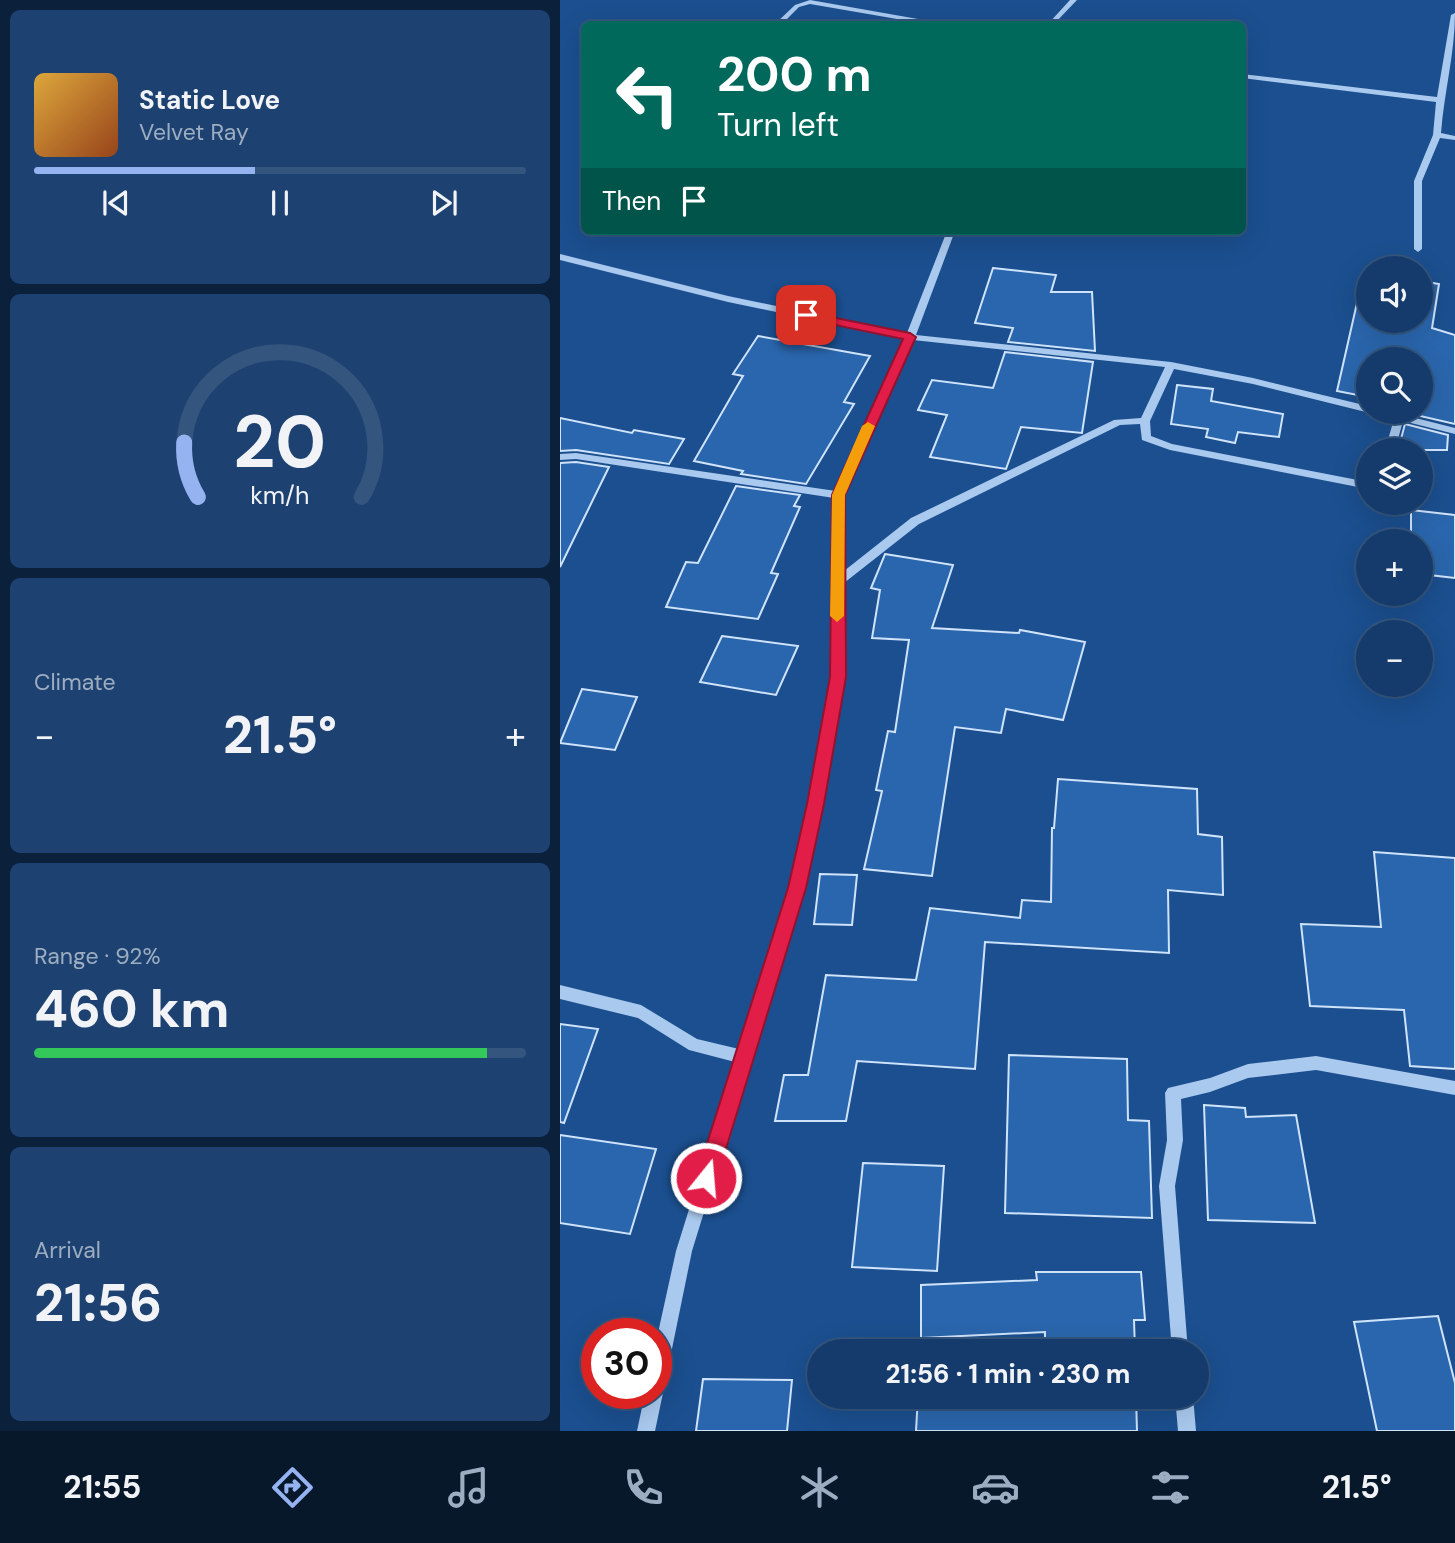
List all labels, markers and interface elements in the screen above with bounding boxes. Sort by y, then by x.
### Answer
text: 200 m [717,42,872,106]
icon: left [602,49,693,140]
text: Static Love [139,83,280,117]
text: Turn left [717,104,839,146]
text: Velvet Ray [139,117,249,147]
icon: arrive [675,182,713,220]
icon: previous [97,184,135,222]
icon: pause [261,184,299,222]
icon: next [425,184,463,222]
text: Then [602,184,661,218]
map controls [1356,256,1433,697]
button: sound [1356,256,1433,333]
pin [776,285,836,345]
icon: arrive [787,296,825,334]
button: search [1356,347,1433,424]
text: 20 [234,396,326,491]
button: layers [1356,438,1433,515]
text: km/h [250,479,310,512]
button: + [1356,529,1433,606]
button: − [1356,620,1433,697]
text: Climate [34,667,116,697]
text: 21.5° [223,701,337,769]
text: − [34,711,55,761]
text: + [505,711,526,761]
text: Range · 92% [34,941,161,971]
text: 460 km [34,975,230,1043]
position arrow [669,1141,743,1215]
text: Arrival [34,1235,101,1265]
text: 21:56 [34,1269,162,1337]
speed limit sign: 30 [581,1318,672,1409]
text: 21:56 · 1 min · 230 m [886,1357,1130,1391]
icon: directions [268,1463,317,1512]
icon: music [444,1463,493,1512]
icon: phone [619,1463,668,1512]
icon: climate [795,1463,844,1512]
icon: car [971,1463,1020,1512]
icon: filters [1146,1463,1195,1512]
text: 21:55 [63,1466,141,1508]
text: 21.5° [1322,1466,1392,1508]

